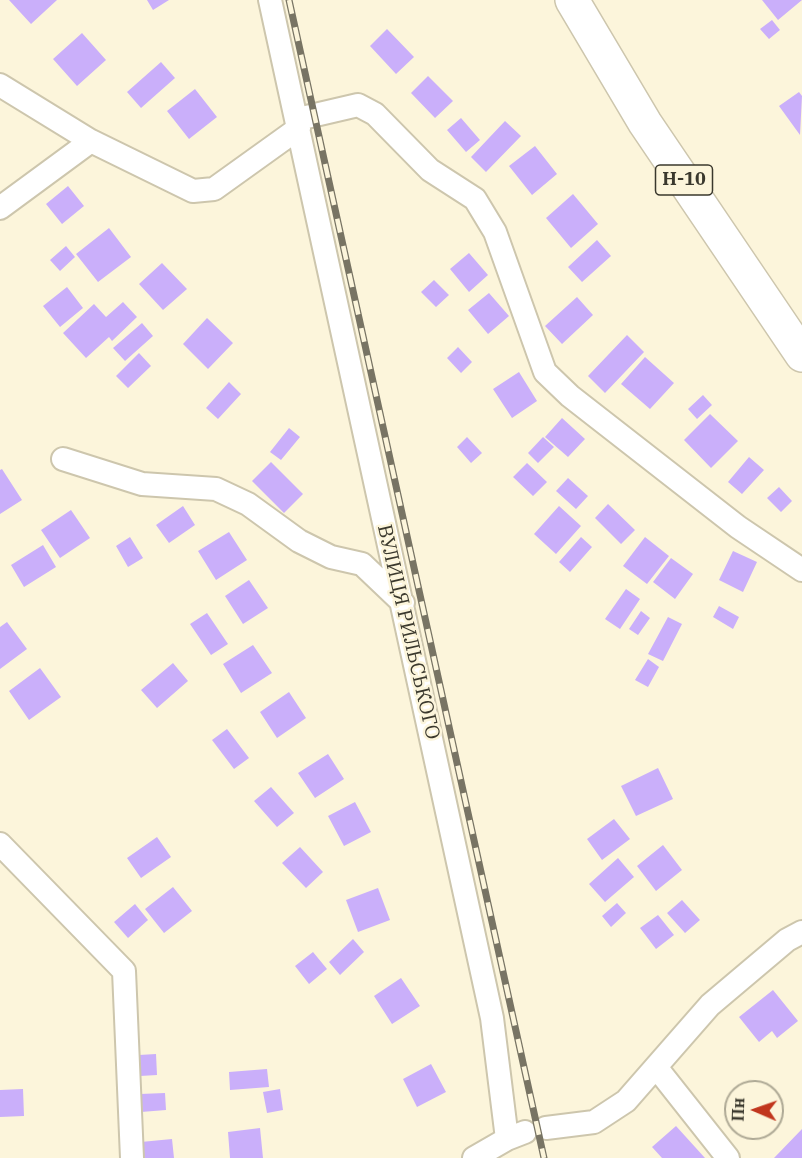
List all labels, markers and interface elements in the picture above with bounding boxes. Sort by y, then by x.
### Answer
road number: Н-10 [656,165,712,195]
street label: ВУЛИЦЯ РИЛЬСЬКОГО [372,522,444,742]
north arrow [724,1080,784,1140]
text: Пн [728,1097,748,1122]

